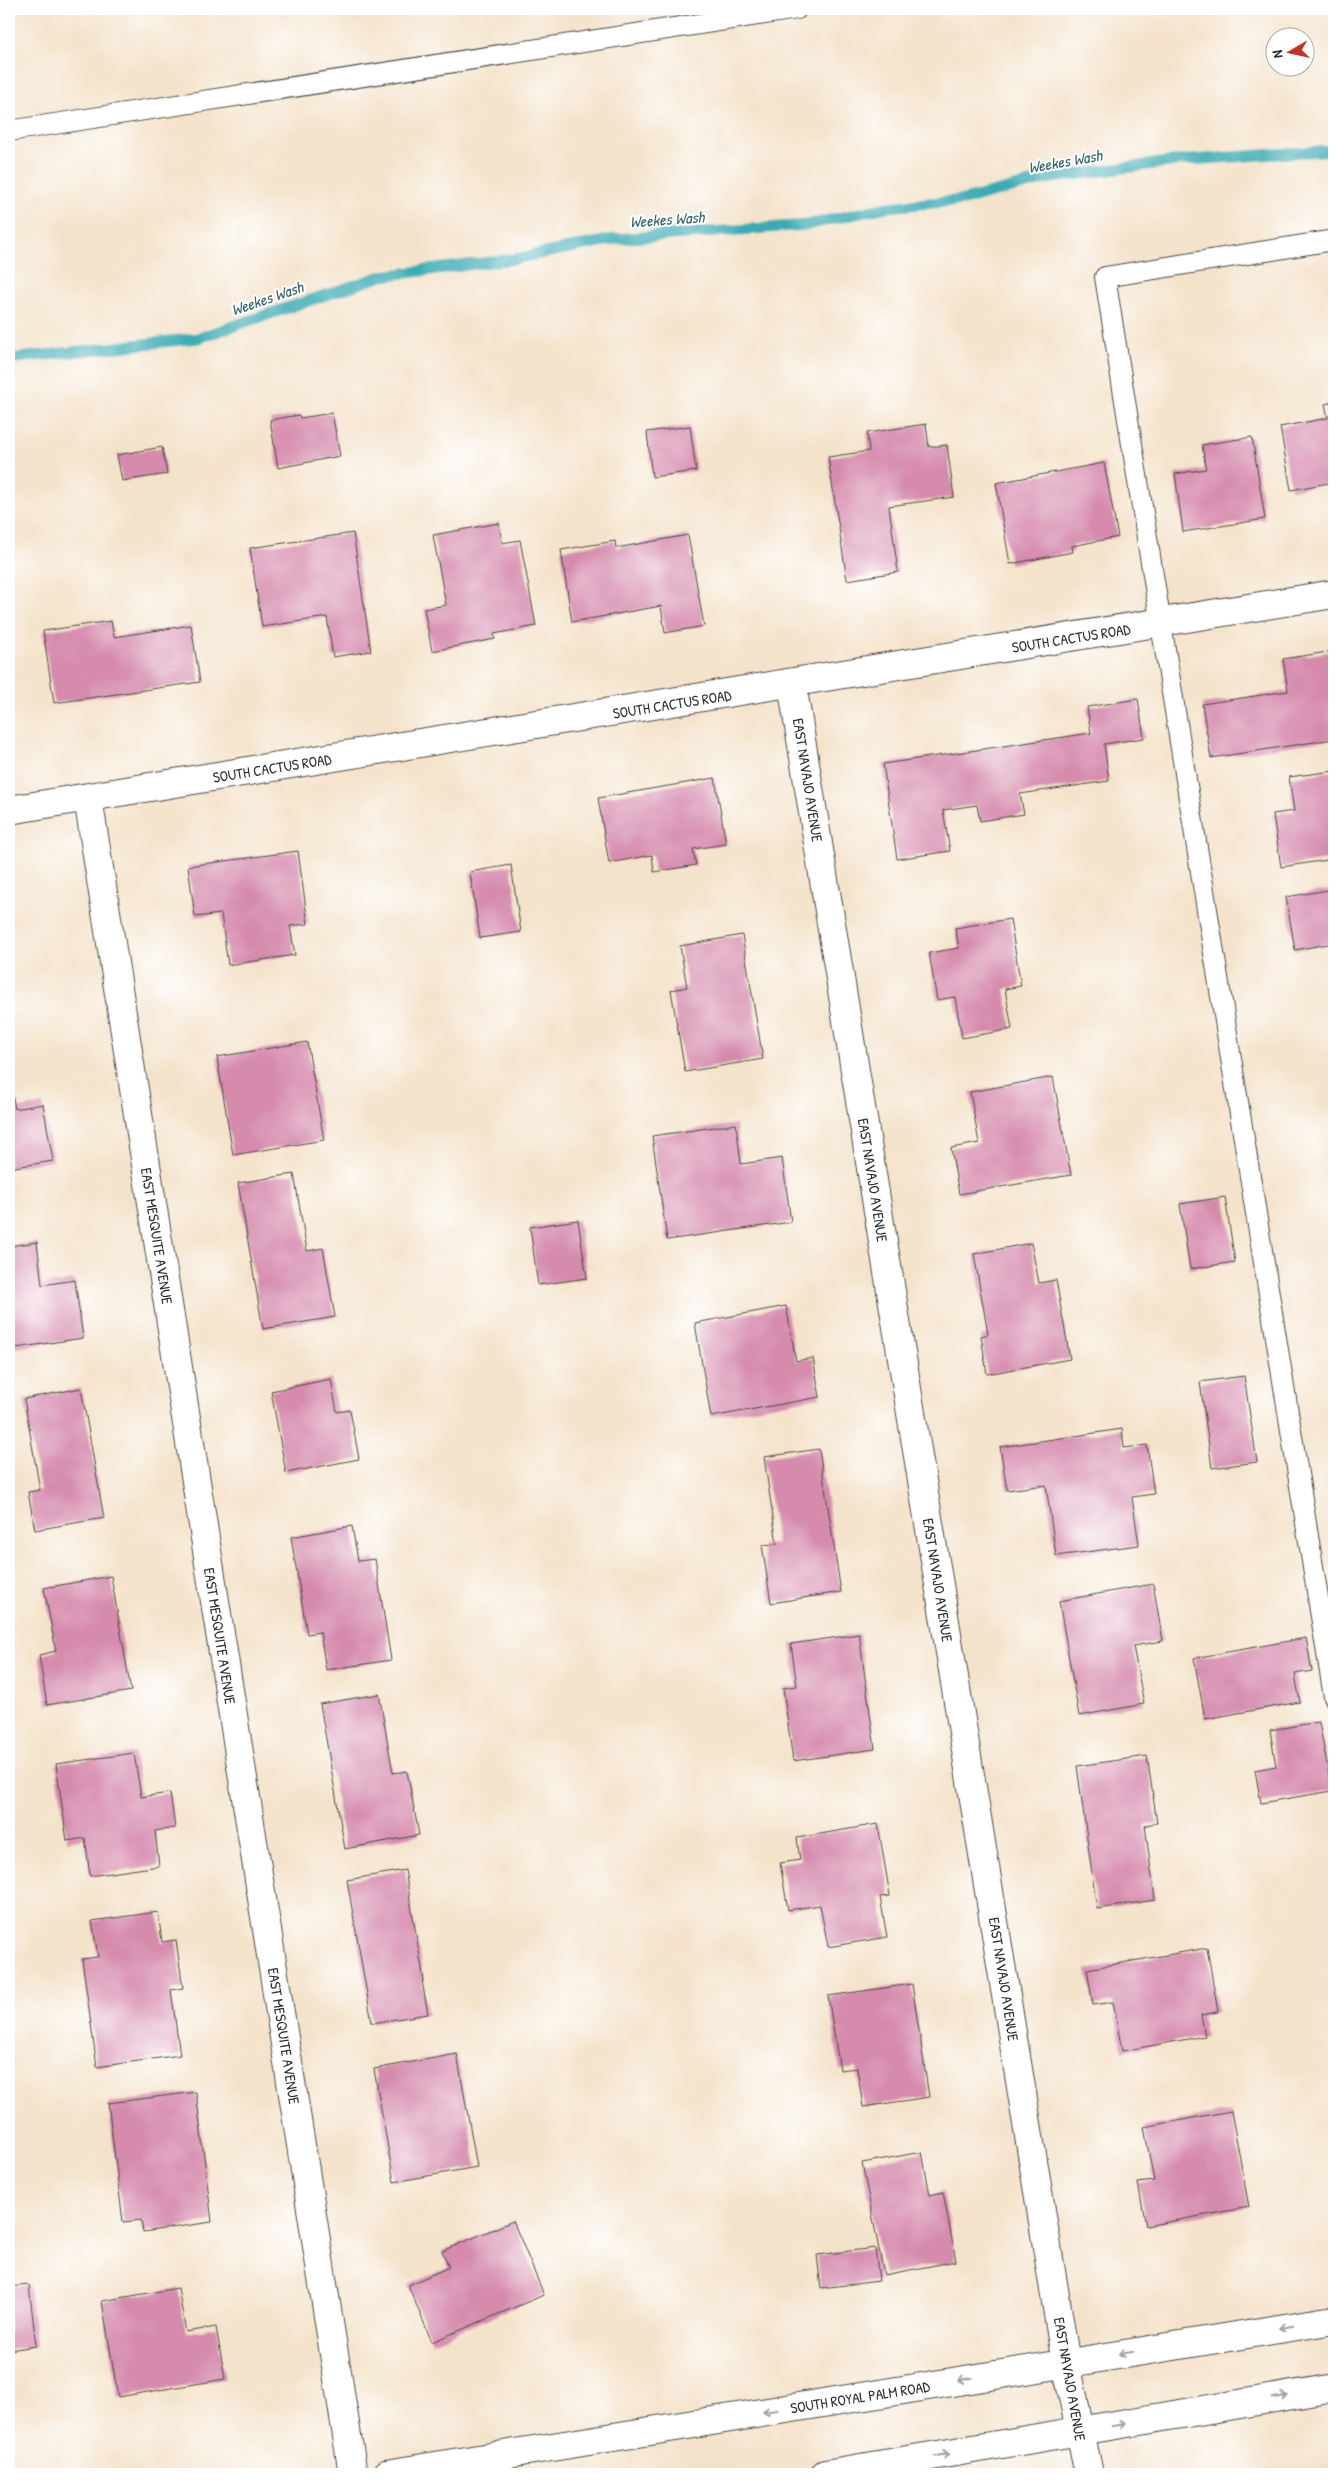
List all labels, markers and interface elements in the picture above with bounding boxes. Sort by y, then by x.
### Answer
north arrow [1266,28,1316,78]
text: N [1267,48,1287,59]
water label: Weekes Wash [1026,143,1105,178]
water label: Weekes Wash [629,205,706,233]
water label: Weekes Wash [228,275,307,321]
street label: SOUTH CACTUS ROAD [1010,618,1133,658]
street label: SOUTH CACTUS ROAD [611,684,734,724]
street label: EAST NAVAJO AVENUE [788,717,828,844]
street label: SOUTH CACTUS ROAD [211,748,334,788]
street label: EAST NAVAJO AVENUE [853,1117,893,1244]
street label: EAST MESQUITE AVENUE [136,1166,178,1306]
street label: EAST NAVAJO AVENUE [918,1517,958,1644]
street label: EAST MESQUITE AVENUE [199,1566,241,1706]
street label: EAST NAVAJO AVENUE [984,1916,1024,2043]
street label: EAST MESQUITE AVENUE [263,1966,305,2106]
street label: EAST NAVAJO AVENUE [1049,2316,1091,2443]
one-way arrow [1278,2323,1294,2333]
one-way arrow [1118,2349,1134,2359]
street label: SOUTH ROYAL PALM ROAD [789,2375,932,2418]
one-way arrow [958,2375,974,2385]
one-way arrow [1271,2392,1287,2402]
one-way arrow [763,2407,779,2417]
one-way arrow [1111,2420,1127,2430]
one-way arrow [934,2450,950,2460]

